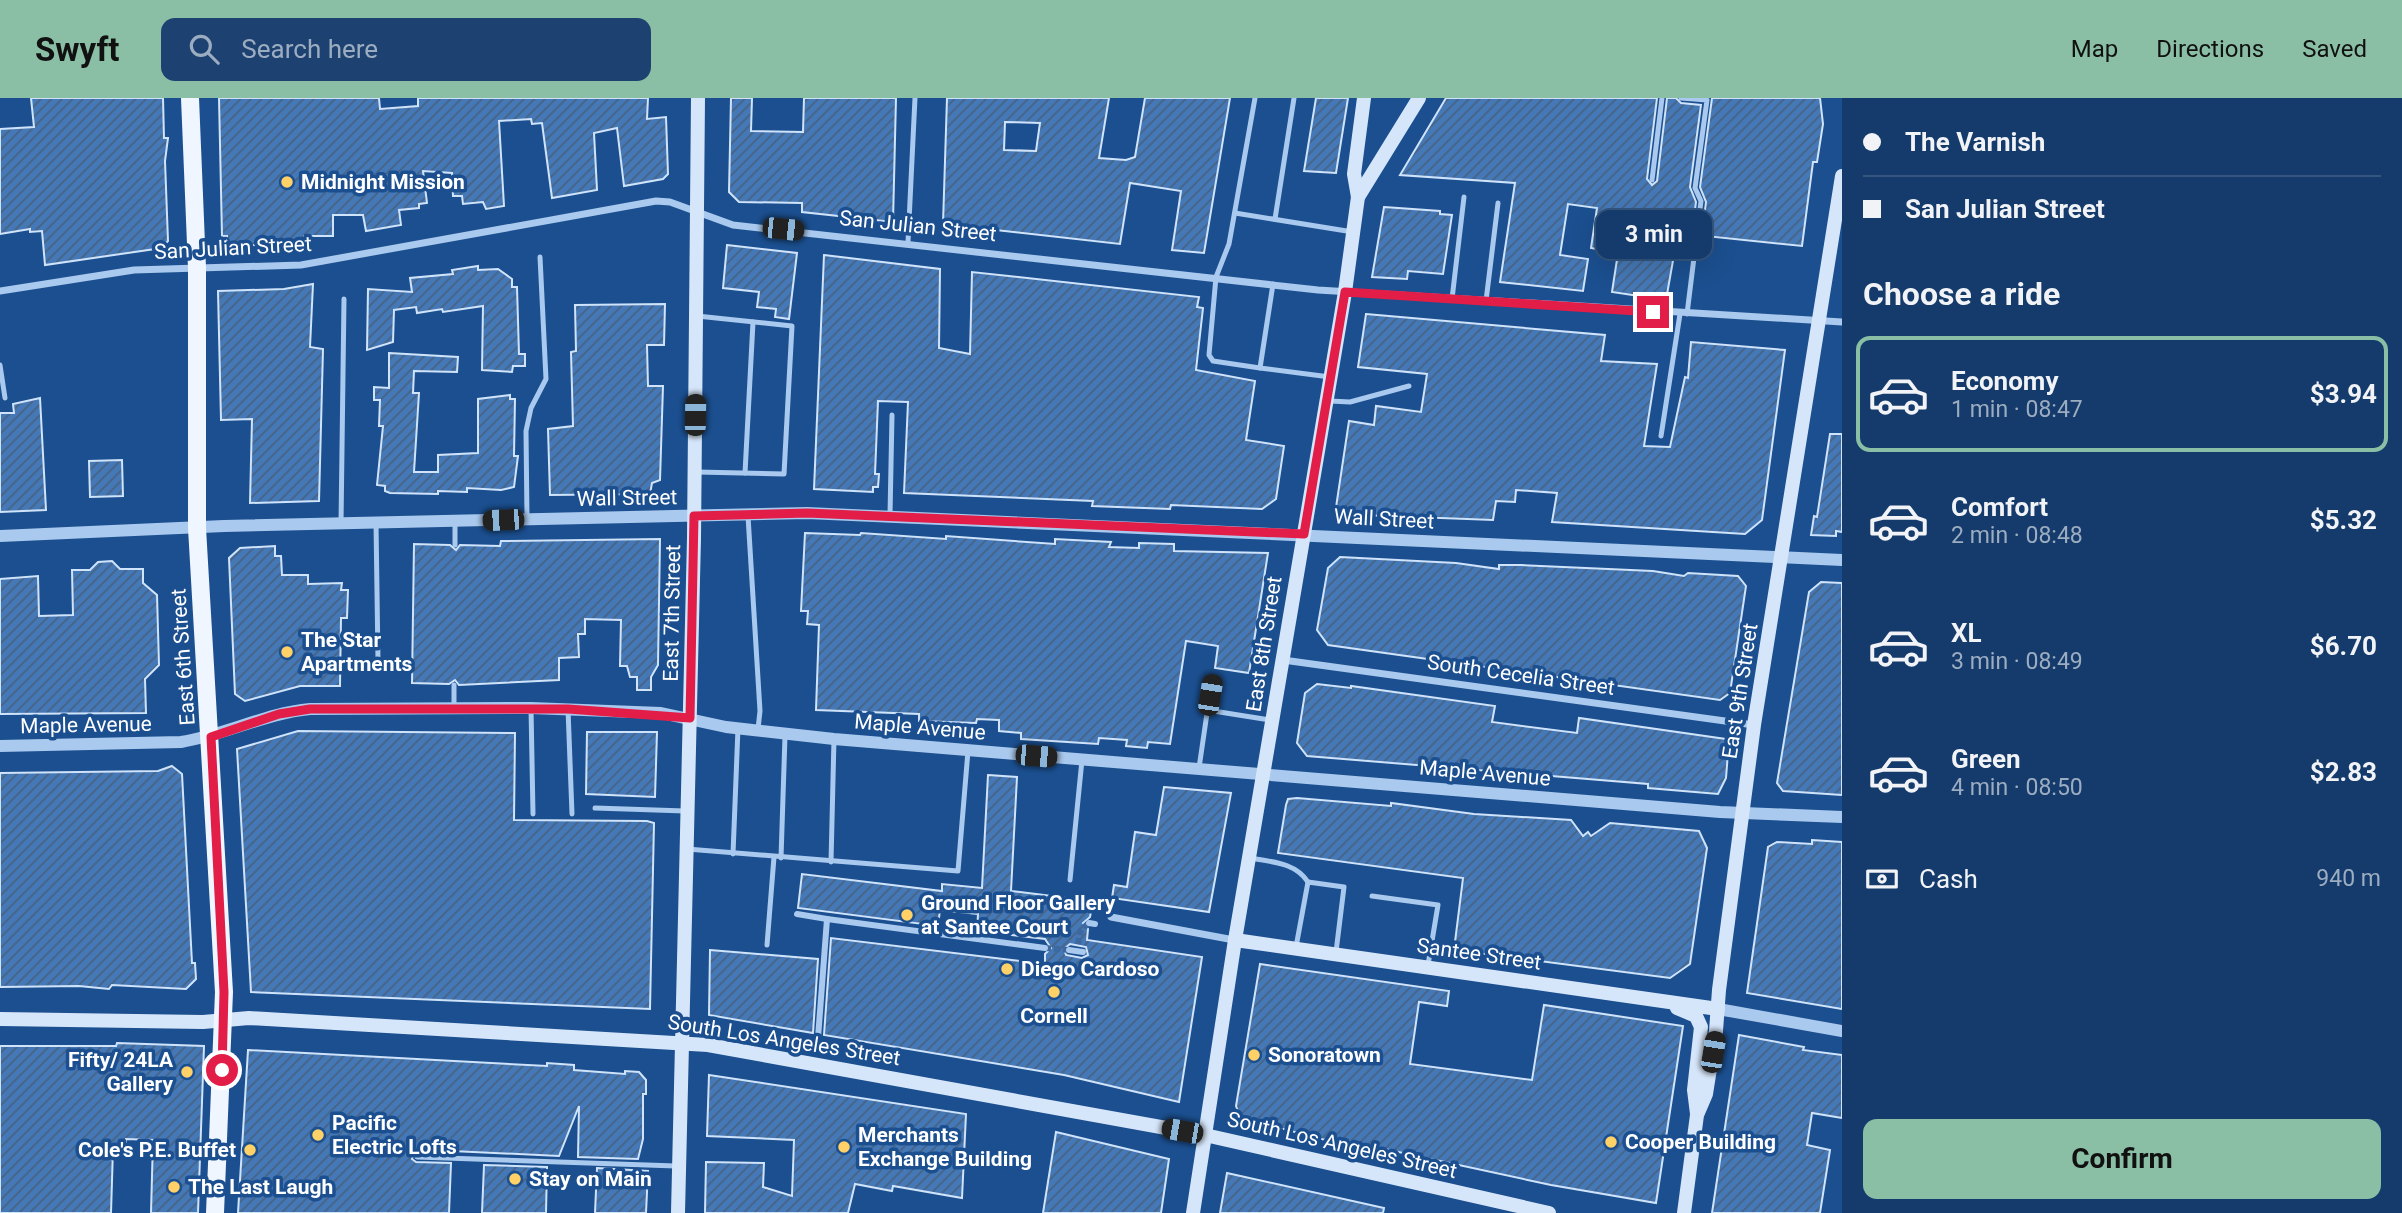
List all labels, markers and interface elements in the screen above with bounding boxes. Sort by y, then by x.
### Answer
search box [161,18,651,81]
text: Swyft [35,30,119,69]
icon: search [185,30,223,68]
text: Search here [241,34,378,64]
text: Map [2071,35,2118,63]
text: Directions [2156,35,2264,63]
text: Saved [2302,35,2367,63]
text: The Varnish [1905,127,2045,157]
place label: Midnight Mission [301,170,465,194]
marker: Midnight Mission [279,174,295,190]
text: San Julian Street [1905,194,2105,224]
street label: San Julian Street [838,206,998,246]
callout: 3 min [1595,211,1711,260]
car [762,216,805,242]
text: 3 min [1625,221,1683,248]
street label: San Julian Street [154,232,312,264]
text: Choose a ride [1863,275,2060,313]
route end [1637,296,1669,328]
icon: car [1867,363,1930,426]
text: Economy [1951,366,2058,396]
text: $3.94 [2310,379,2377,409]
car [685,394,706,436]
text: 1 min · 08:47 [1951,396,2083,423]
street label: Wall Street [577,485,678,511]
icon: car [1867,489,1930,552]
text: Comfort [1951,492,2048,522]
street label: Wall Street [1333,504,1435,534]
text: $5.32 [2310,505,2377,535]
car [482,509,525,531]
text: 2 min · 08:48 [1951,522,2083,549]
street label: East 7th Street [659,544,685,682]
street label: East 8th Street [1241,574,1287,714]
street label: East 6th Street [166,588,200,726]
icon: car [1867,615,1930,678]
text: XL [1951,618,1982,648]
street label: East 9th Street [1717,621,1763,761]
place label: The Star Apartments [301,628,413,676]
text: $6.70 [2310,631,2377,661]
marker: The Star Apartments [279,644,295,660]
text: 3 min · 08:49 [1951,648,2083,675]
street label: South Cecelia Street [1426,650,1616,700]
car [1197,673,1224,717]
street label: Maple Avenue [853,709,987,745]
street label: Maple Avenue [20,712,152,738]
icon: car [1867,741,1930,804]
car [1015,744,1058,768]
text: Green [1951,744,2021,774]
street label: Maple Avenue [1418,755,1552,791]
text: $2.83 [2310,757,2377,787]
text: 4 min · 08:50 [1951,774,2083,801]
icon: cash [1863,860,1901,898]
text: Cash [1919,864,1978,894]
text: 940 m [2316,865,2381,892]
place label: Ground Floor Gallery at Santee Court [921,891,1116,939]
marker: Ground Floor Gallery at Santee Court [899,907,915,923]
street label: Santee Street [1415,933,1543,975]
place label: Diego Cardoso [1021,957,1160,981]
marker: Diego Cardoso [999,961,1015,977]
marker: Cornell [1046,984,1062,1000]
place label: Cornell [1020,1004,1088,1028]
street label: South Los Angeles Street [666,1010,902,1070]
car [1700,1030,1727,1074]
place label: Sonoratown [1268,1043,1381,1067]
marker: Sonoratown [1246,1047,1262,1063]
place label: Fifty/ 24LA Gallery [68,1048,174,1096]
route start [206,1054,238,1086]
marker: Fifty/ 24LA Gallery [179,1064,195,1080]
street label: South Los Angeles Street [1225,1107,1459,1183]
place label: Pacific Electric Lofts [332,1111,457,1159]
car [1160,1117,1205,1145]
button: Confirm [1863,1119,2381,1199]
place label: Merchants Exchange Building [858,1123,1032,1171]
marker: Pacific Electric Lofts [310,1127,326,1143]
place label: Cooper Building [1625,1130,1776,1154]
marker: Cooper Building [1603,1134,1619,1150]
place label: Cole's P.E. Buffet [78,1138,236,1162]
marker: Merchants Exchange Building [836,1139,852,1155]
marker: Cole's P.E. Buffet [242,1142,258,1158]
place label: Stay on Main [529,1167,652,1191]
marker: Stay on Main [507,1171,523,1187]
place label: The Last Laugh [188,1175,333,1199]
marker: The Last Laugh [166,1179,182,1195]

